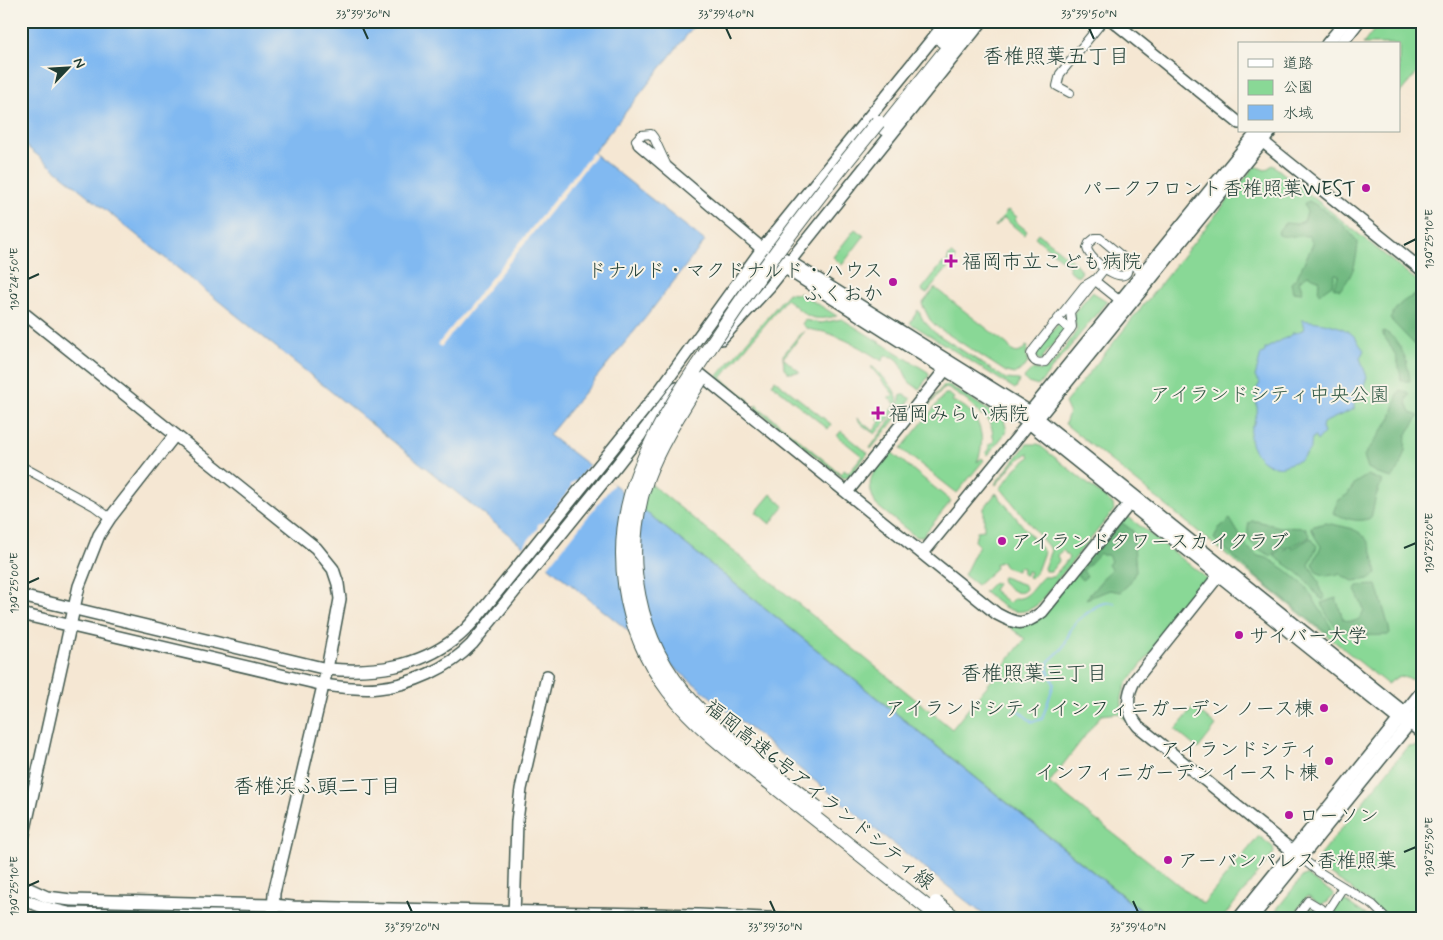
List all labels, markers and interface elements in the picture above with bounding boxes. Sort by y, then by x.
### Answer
text: 33°39'30"N [336,7,390,23]
text: 33°39'40"N [698,7,754,23]
text: 33°39'50"N [1061,7,1117,23]
north arrow [42,42,92,92]
legend [1238,42,1400,132]
district label: 香椎照葉五丁目 [983,43,1130,71]
text: 道路 [1283,54,1313,74]
text: N [69,55,89,71]
text: 公園 [1283,78,1313,98]
text: 水域 [1283,104,1313,124]
place label: パークフロント香椎照葉WEST [1083,176,1356,203]
marker: パークフロント香椎照葉WEST [1360,182,1372,194]
text: 130°25'10"E [1422,209,1438,269]
text: 130°24'50"E [7,248,23,310]
place label: 福岡市立こども病院 [962,249,1142,276]
marker: 福岡市立こども病院 [944,254,958,268]
place label: ドナルド・マクドナルド・ハウス ふくおか [587,258,883,308]
marker: ドナルド・マクドナルド・ハウス ふくおか [887,276,899,288]
park label: アイランドシティ中央公園 [1151,382,1389,409]
place label: 福岡みらい病院 [889,401,1029,428]
marker: 福岡みらい病院 [871,406,885,420]
text: 130°25'20"E [1422,513,1438,573]
place label: アイランドタワースカイクラブ [1012,529,1289,556]
marker: アイランドタワースカイクラブ [996,535,1008,547]
text: 130°25'00"E [7,552,23,614]
place label: サイバー大学 [1249,623,1367,650]
marker: サイバー大学 [1233,629,1245,641]
district label: 香椎照葉三丁目 [961,660,1108,688]
street label: 福岡高速6号アイランドシティ線 [698,694,940,897]
place label: アイランドシティ インフィニガーデン ノース棟 [886,696,1314,723]
marker: アイランドシティ インフィニガーデン ノース棟 [1318,702,1330,714]
place label: アイランドシティ インフィニガーデン イースト棟 [1035,737,1319,787]
marker: アイランドシティ インフィニガーデン イースト棟 [1323,755,1335,767]
district label: 香椎浜ふ頭二丁目 [233,773,401,801]
place label: ローソン [1299,803,1379,830]
marker: ローソン [1283,809,1295,821]
text: 130°25'30"E [1422,817,1438,877]
place label: アーバンパレス香椎照葉 [1178,848,1396,875]
marker: アーバンパレス香椎照葉 [1162,854,1174,866]
text: 130°25'10"E [7,856,23,916]
text: 33°39'20"N [385,920,439,936]
text: 33°39'30"N [748,920,802,936]
text: 33°39'40"N [1110,920,1166,936]

